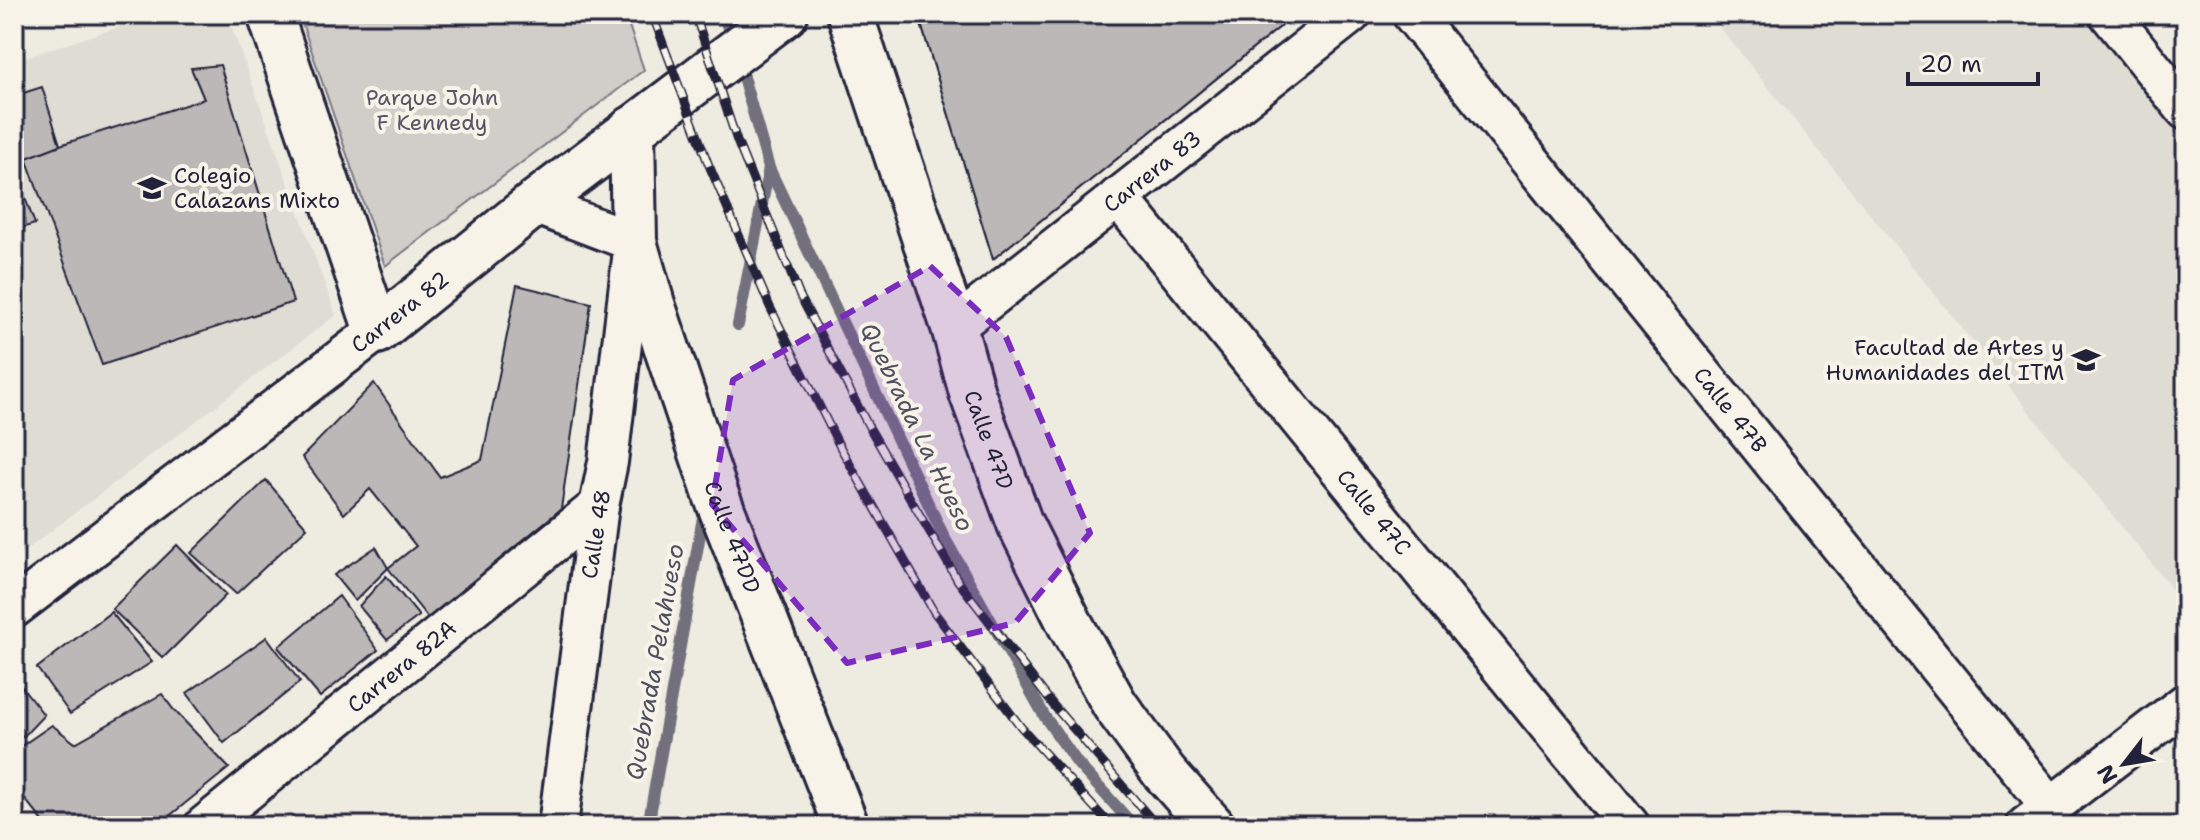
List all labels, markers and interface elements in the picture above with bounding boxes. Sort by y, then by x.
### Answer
scale bar [1908,36,2038,86]
text: 20 m [1920,48,1982,80]
park label: Parque John F Kennedy [366,83,498,137]
street label: Carrera 83 [1097,123,1207,219]
place label: Colegio Calazans Mixto [174,161,340,215]
school or university icon: Colegio Calazans Mixto [137,173,167,203]
street label: Carrera 82 [345,265,455,359]
water label: Quebrada La Hueso [853,317,981,537]
place label: Facultad de Artes y Humanidades del ITM [1826,333,2064,387]
school or university icon: Facultad de Artes y Humanidades del ITM [2071,345,2101,375]
street label: Calle 47B [1687,361,1774,458]
street label: Calle 47D [958,386,1021,493]
street label: Calle 47C [1331,463,1418,561]
street label: Calle 47DD [698,477,768,597]
street label: Calle 48 [575,487,617,581]
water label: Quebrada Pelahueso [618,541,692,783]
street label: Carrera 82A [341,613,462,719]
north arrow [2084,724,2164,804]
text: N [2090,759,2124,789]

